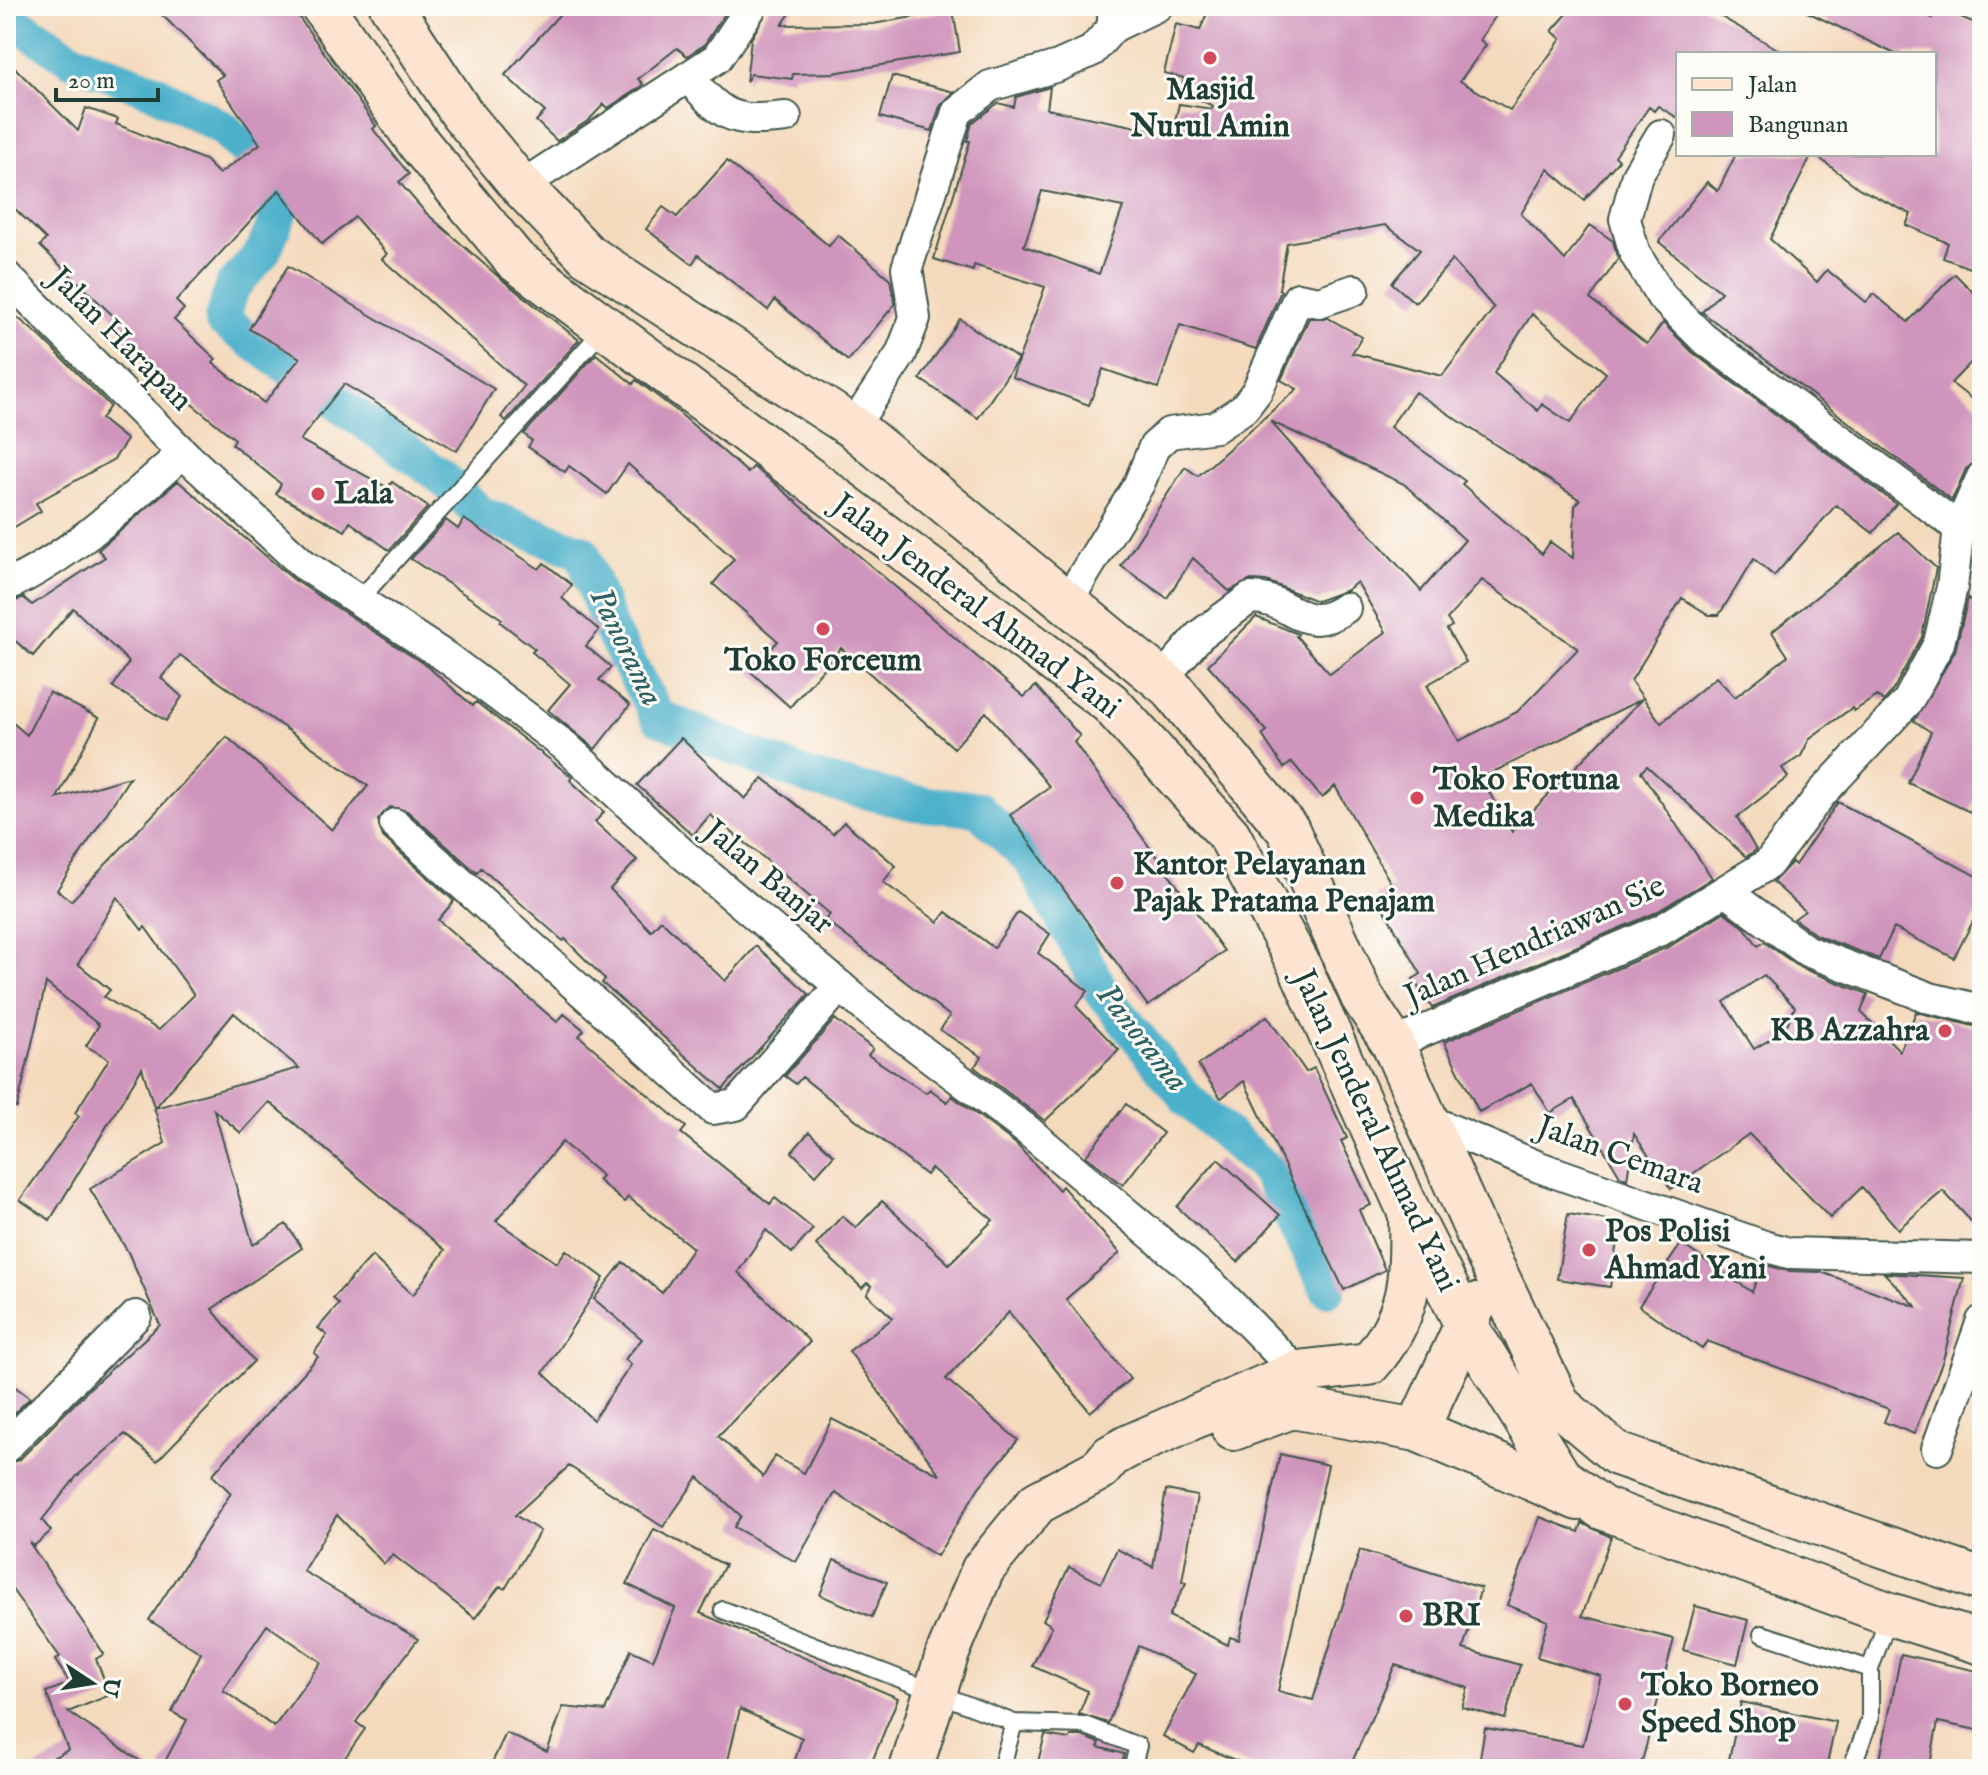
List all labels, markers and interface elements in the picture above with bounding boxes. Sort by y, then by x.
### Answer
marker: Masjid Nurul Amin [1201,49,1219,67]
scale bar [56,52,158,102]
legend [1676,52,1936,156]
text: 20 m [68,66,115,97]
place label: Masjid Nurul Amin [1129,70,1290,148]
text: Jalan [1745,70,1797,101]
text: Bangunan [1748,110,1849,141]
street label: Jalan Harapan [37,257,201,421]
place label: Lala [334,474,394,515]
street label: Jalan Jenderal Ahmad Yani [821,483,1129,729]
marker: Lala [309,485,327,503]
water label: Panorama [579,581,673,713]
marker: Toko Forceum [814,620,832,638]
place label: Toko Forceum [723,641,922,682]
place label: Toko Fortuna Medika [1432,760,1620,838]
marker: Toko Fortuna Medika [1408,789,1426,807]
street label: Jalan Banjar [692,810,842,945]
place label: Kantor Pelayanan Pajak Pratama Penajam [1133,845,1435,923]
street label: Jalan Hendriawan Sie [1396,866,1672,1019]
marker: Kantor Pelayanan Pajak Pratama Penajam [1108,874,1126,892]
street label: Jalan Jenderal Ahmad Yani [1281,960,1468,1299]
water label: Panorama [1086,975,1198,1101]
place label: KB Azzahra [1770,1011,1930,1052]
marker: KB Azzahra [1936,1022,1954,1040]
street label: Jalan Cemara [1528,1106,1709,1205]
place label: Pos Polisi Ahmad Yani [1603,1212,1767,1290]
marker: Pos Polisi Ahmad Yani [1580,1241,1598,1259]
place label: BRI [1422,1596,1481,1637]
marker: BRI [1397,1607,1415,1625]
north arrow [52,1643,132,1723]
place label: Toko Borneo Speed Shop [1640,1666,1819,1744]
text: U [94,1674,125,1700]
marker: Toko Borneo Speed Shop [1616,1695,1634,1713]

